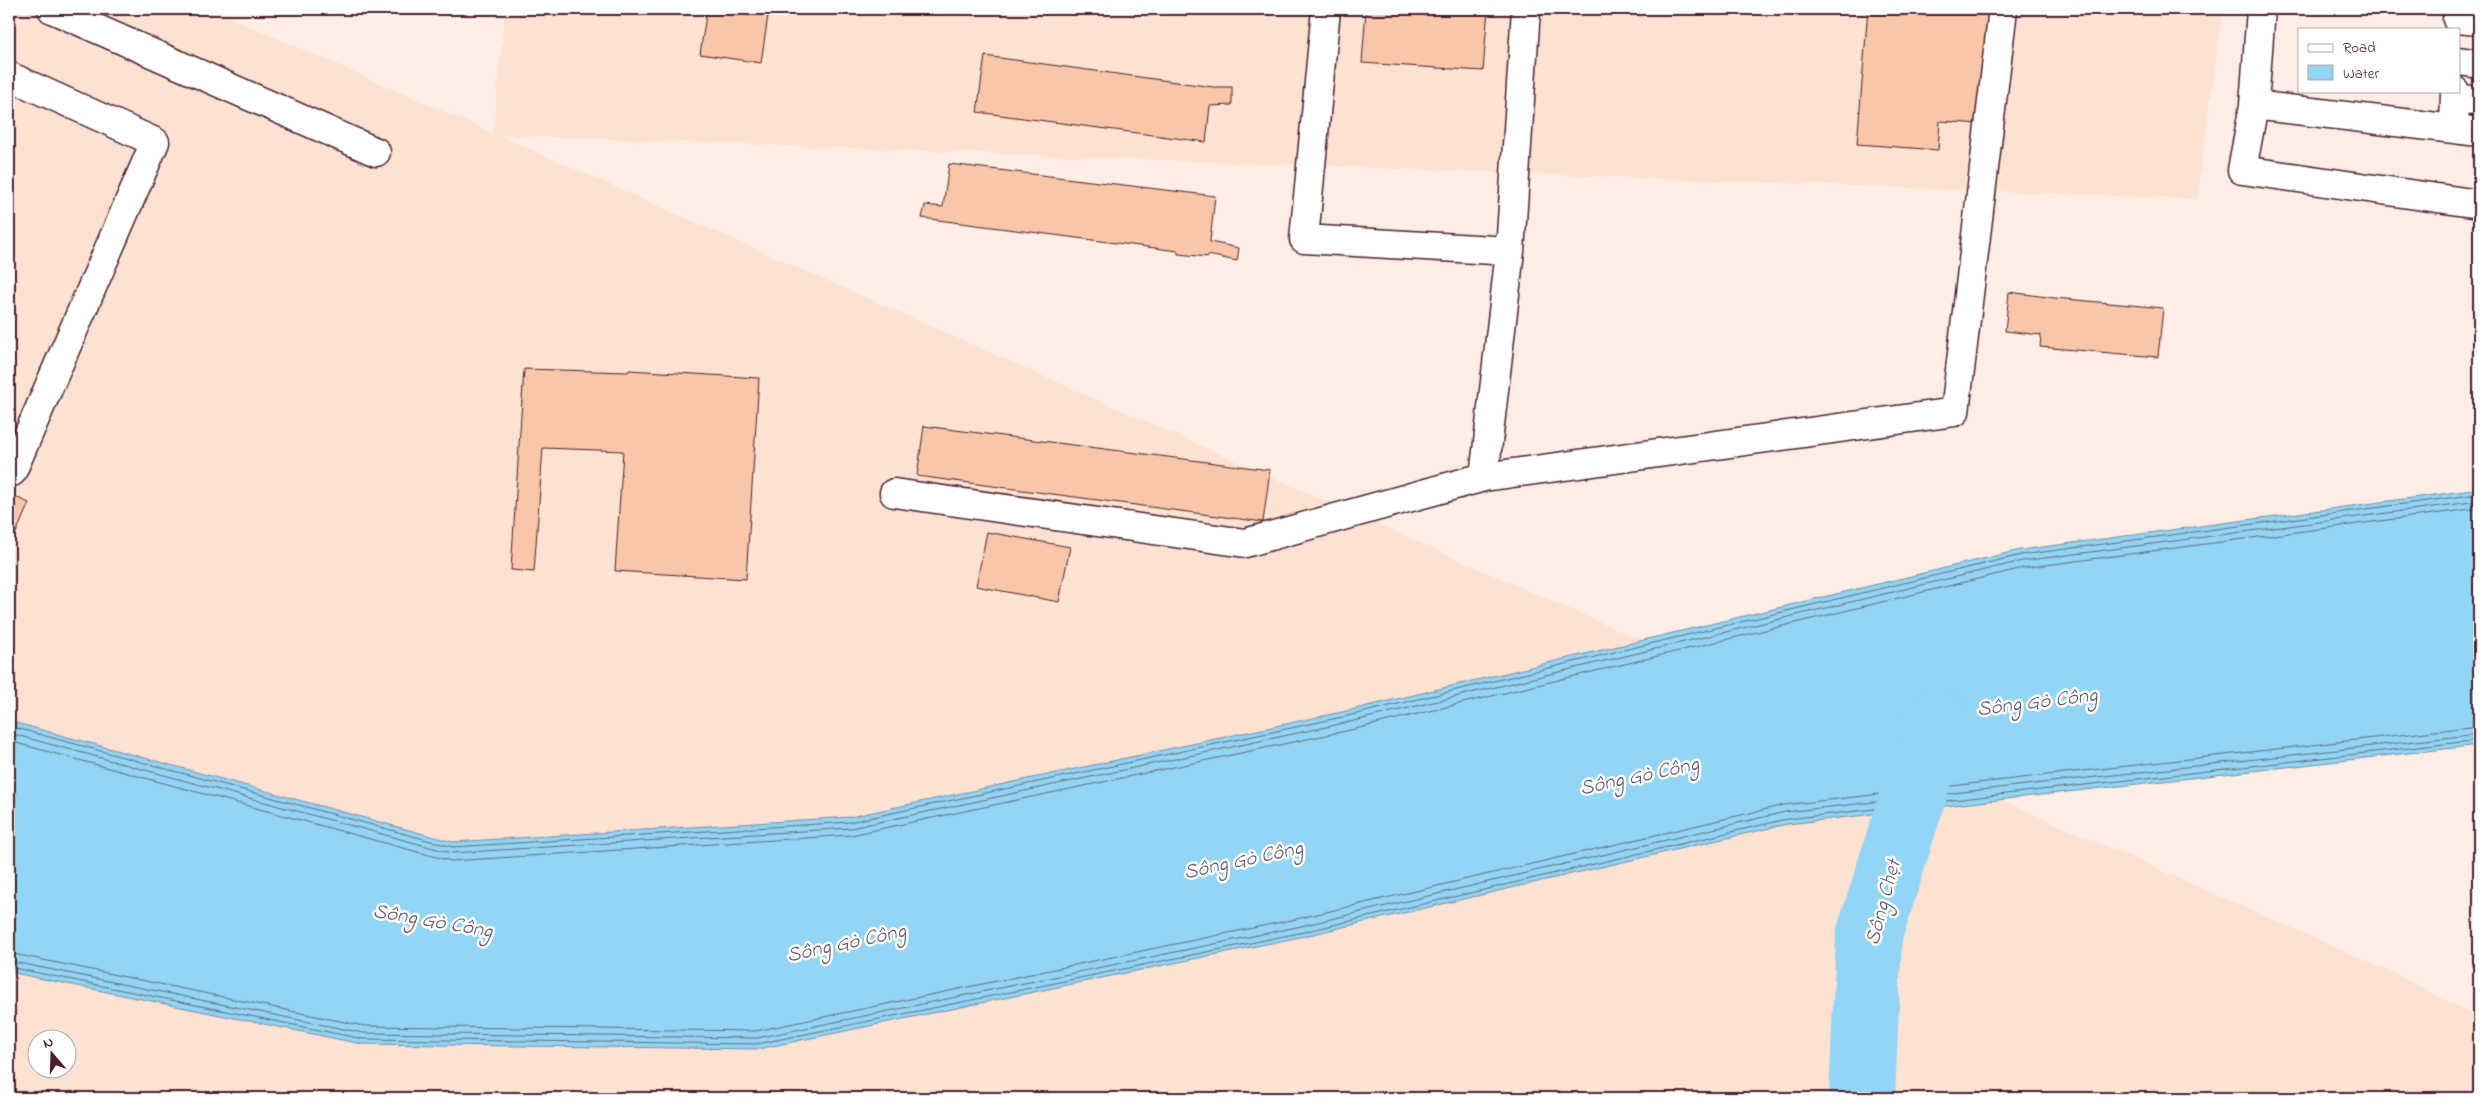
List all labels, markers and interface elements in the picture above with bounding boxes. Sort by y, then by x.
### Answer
legend [2298,28,2460,92]
text: Road [2343,37,2376,59]
text: Water [2343,63,2379,85]
water label: Sông Gò Công [1975,681,2100,726]
water label: Sông Gò Công [1577,750,1702,805]
water label: Sông Gò Công [1181,834,1306,889]
water label: Sông Chẹt [1858,855,1911,949]
water label: Sông Gò Công [370,897,495,948]
water label: Sông Gò Công [784,917,909,972]
north arrow [28,1030,78,1080]
text: N [40,1032,56,1055]

